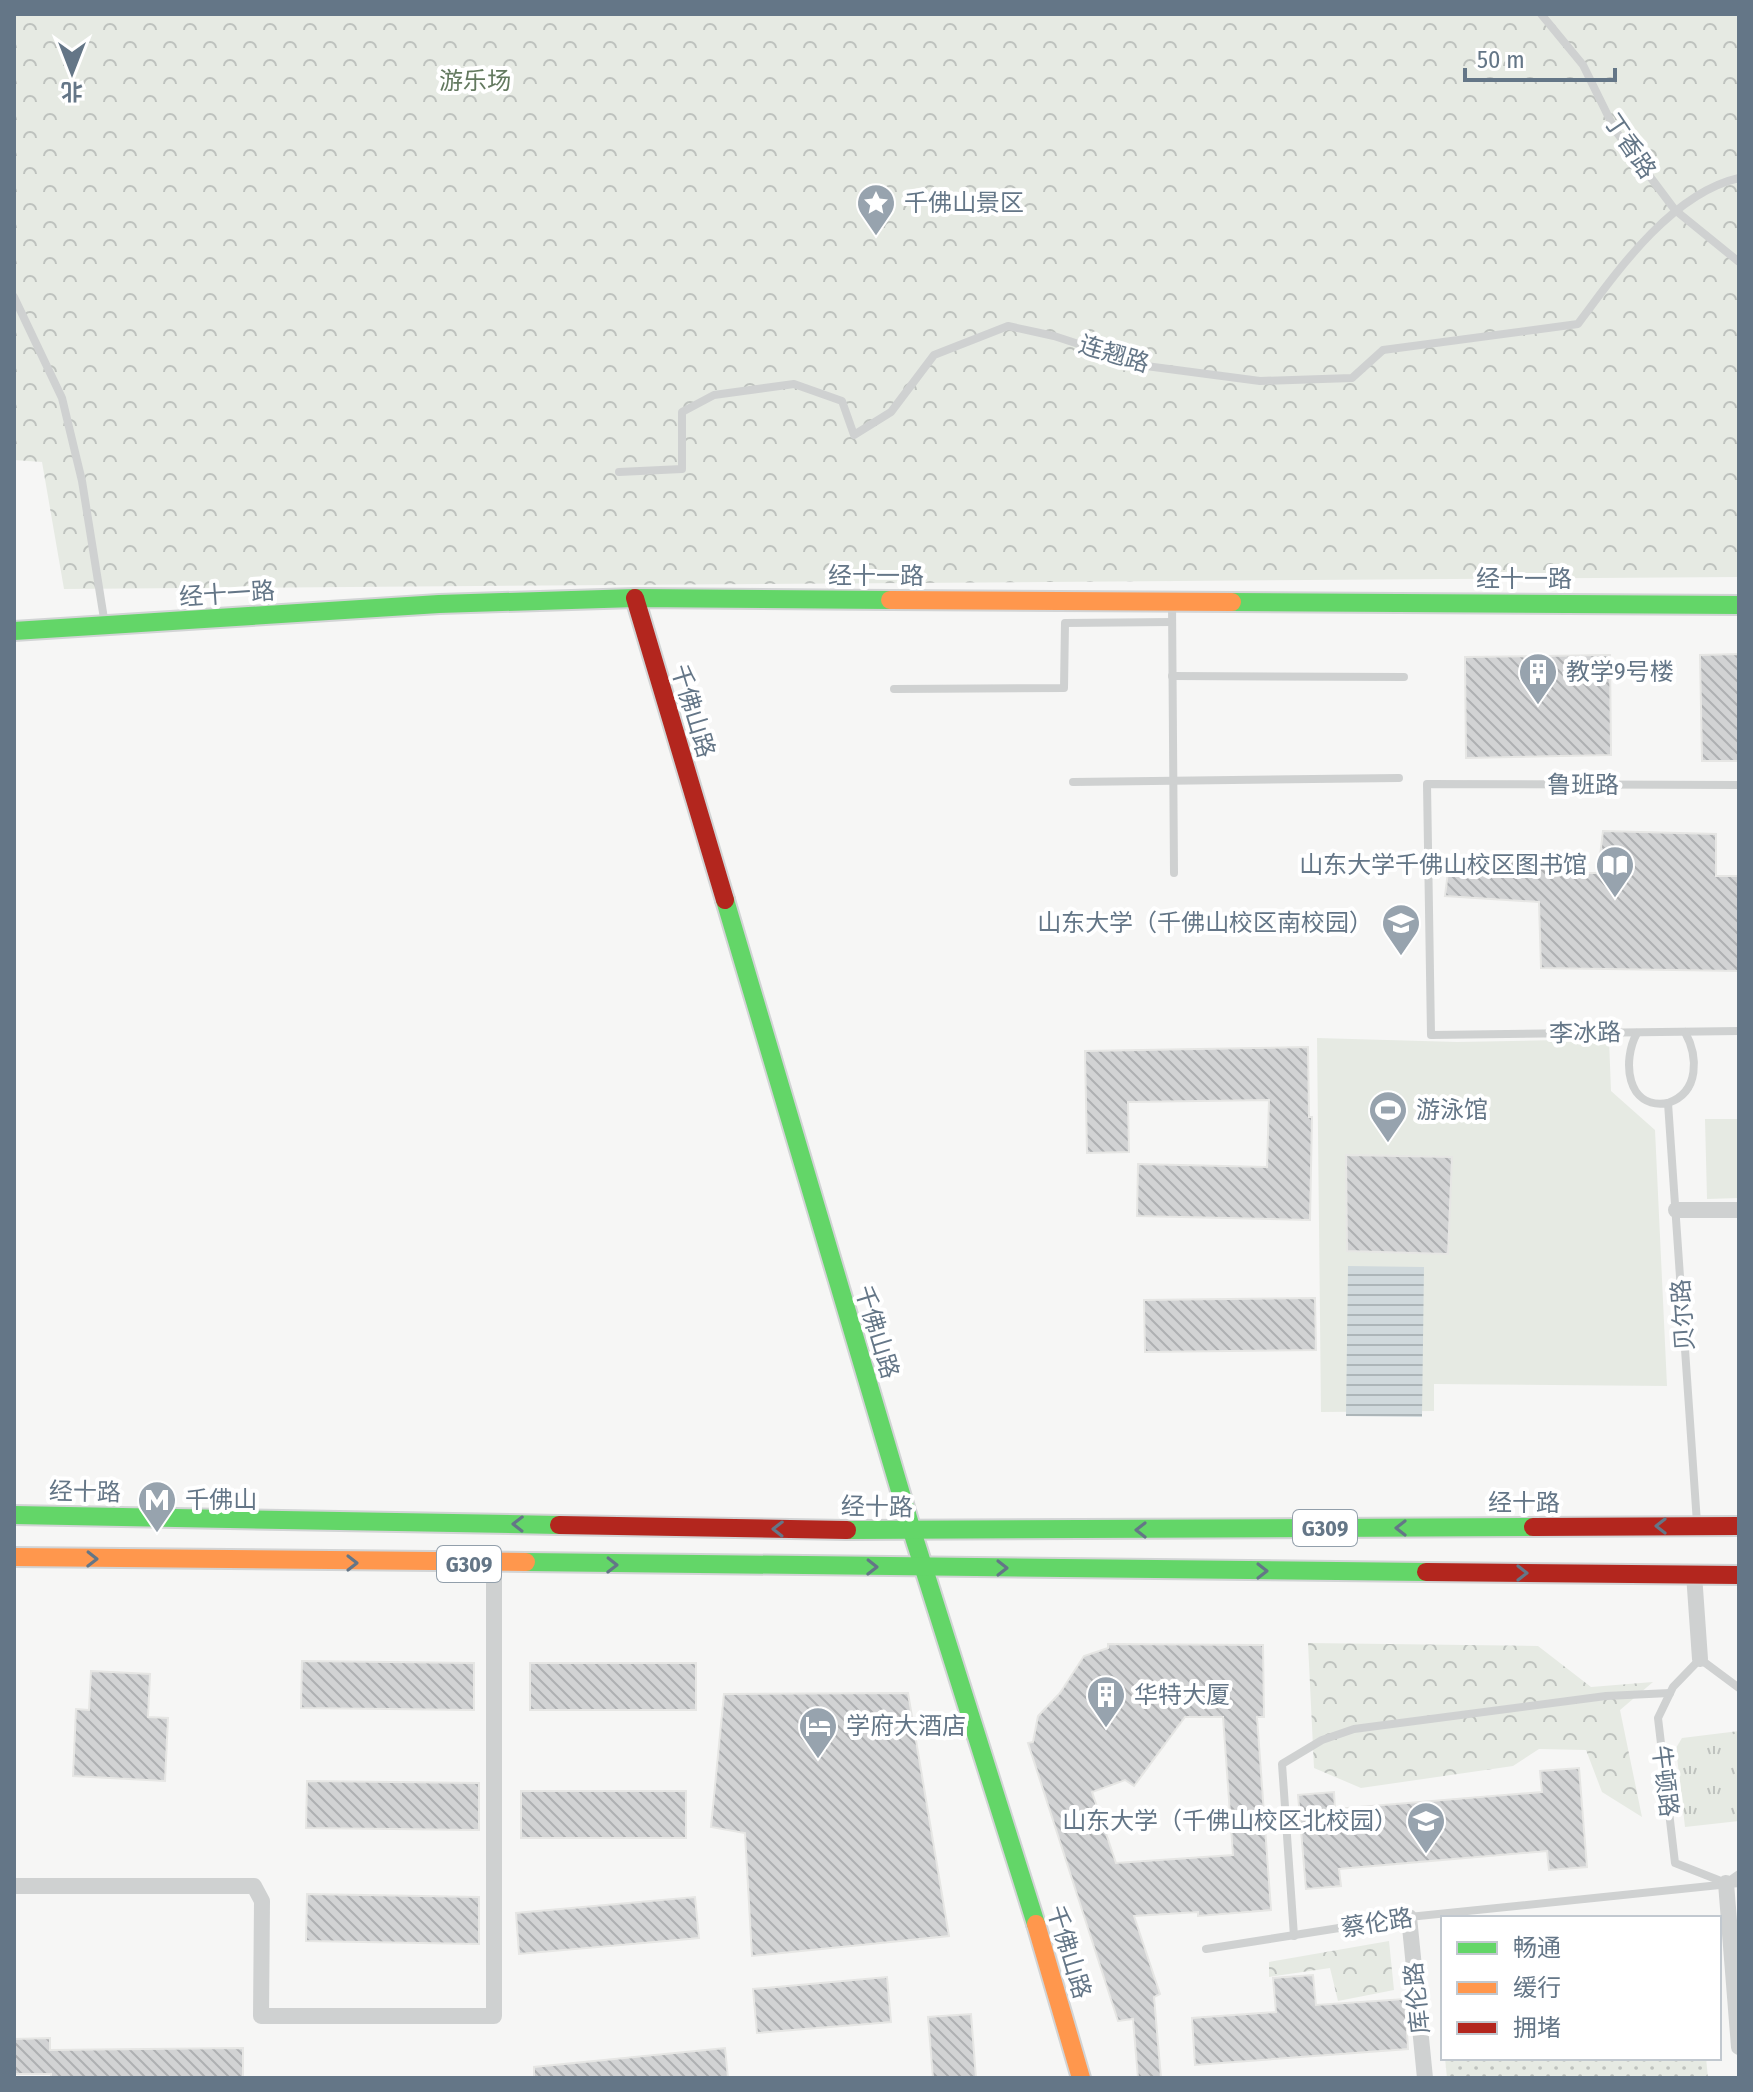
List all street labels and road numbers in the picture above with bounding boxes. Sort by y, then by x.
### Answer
street label: 丁香路 [1598,108,1662,184]
street label: 连翘路 [1075,330,1153,378]
street label: 经十一路 [828,562,924,590]
street label: 经十一路 [1476,565,1572,593]
street label: 经十一路 [178,577,276,611]
street label: 千佛山路 [666,661,720,761]
street label: 鲁班路 [1547,771,1619,799]
street label: 李冰路 [1549,1018,1621,1048]
street label: 贝尔路 [1667,1278,1699,1352]
street label: 千佛山路 [850,1282,904,1382]
street label: 经十路 [49,1477,121,1507]
street label: 经十路 [1488,1489,1560,1517]
street label: 经十路 [841,1492,913,1522]
road number: G309 [1293,1510,1357,1546]
road number: G309 [437,1546,501,1582]
street label: 牛顿路 [1647,1744,1683,1818]
street label: 千佛山路 [1042,1902,1096,2002]
street label: 蔡伦路 [1339,1904,1415,1942]
street label: 库伦路 [1399,1961,1435,2035]

